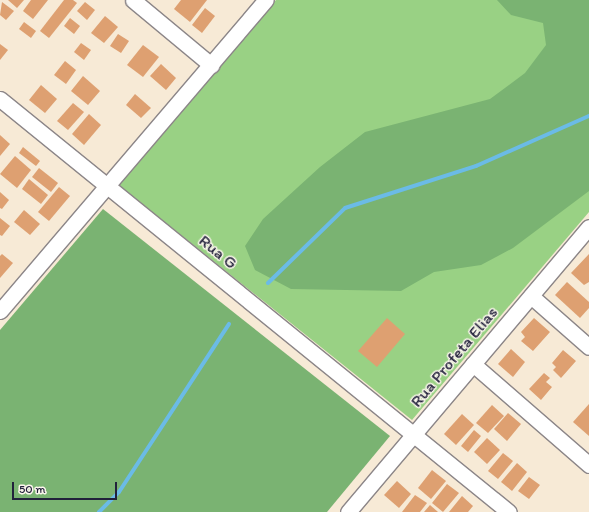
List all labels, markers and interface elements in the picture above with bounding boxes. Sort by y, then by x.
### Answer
street label: Rua G [195,230,241,274]
street label: Rua Profeta Elias [406,303,502,411]
scale bar [14,474,119,500]
text: 50 m [19,482,45,496]

